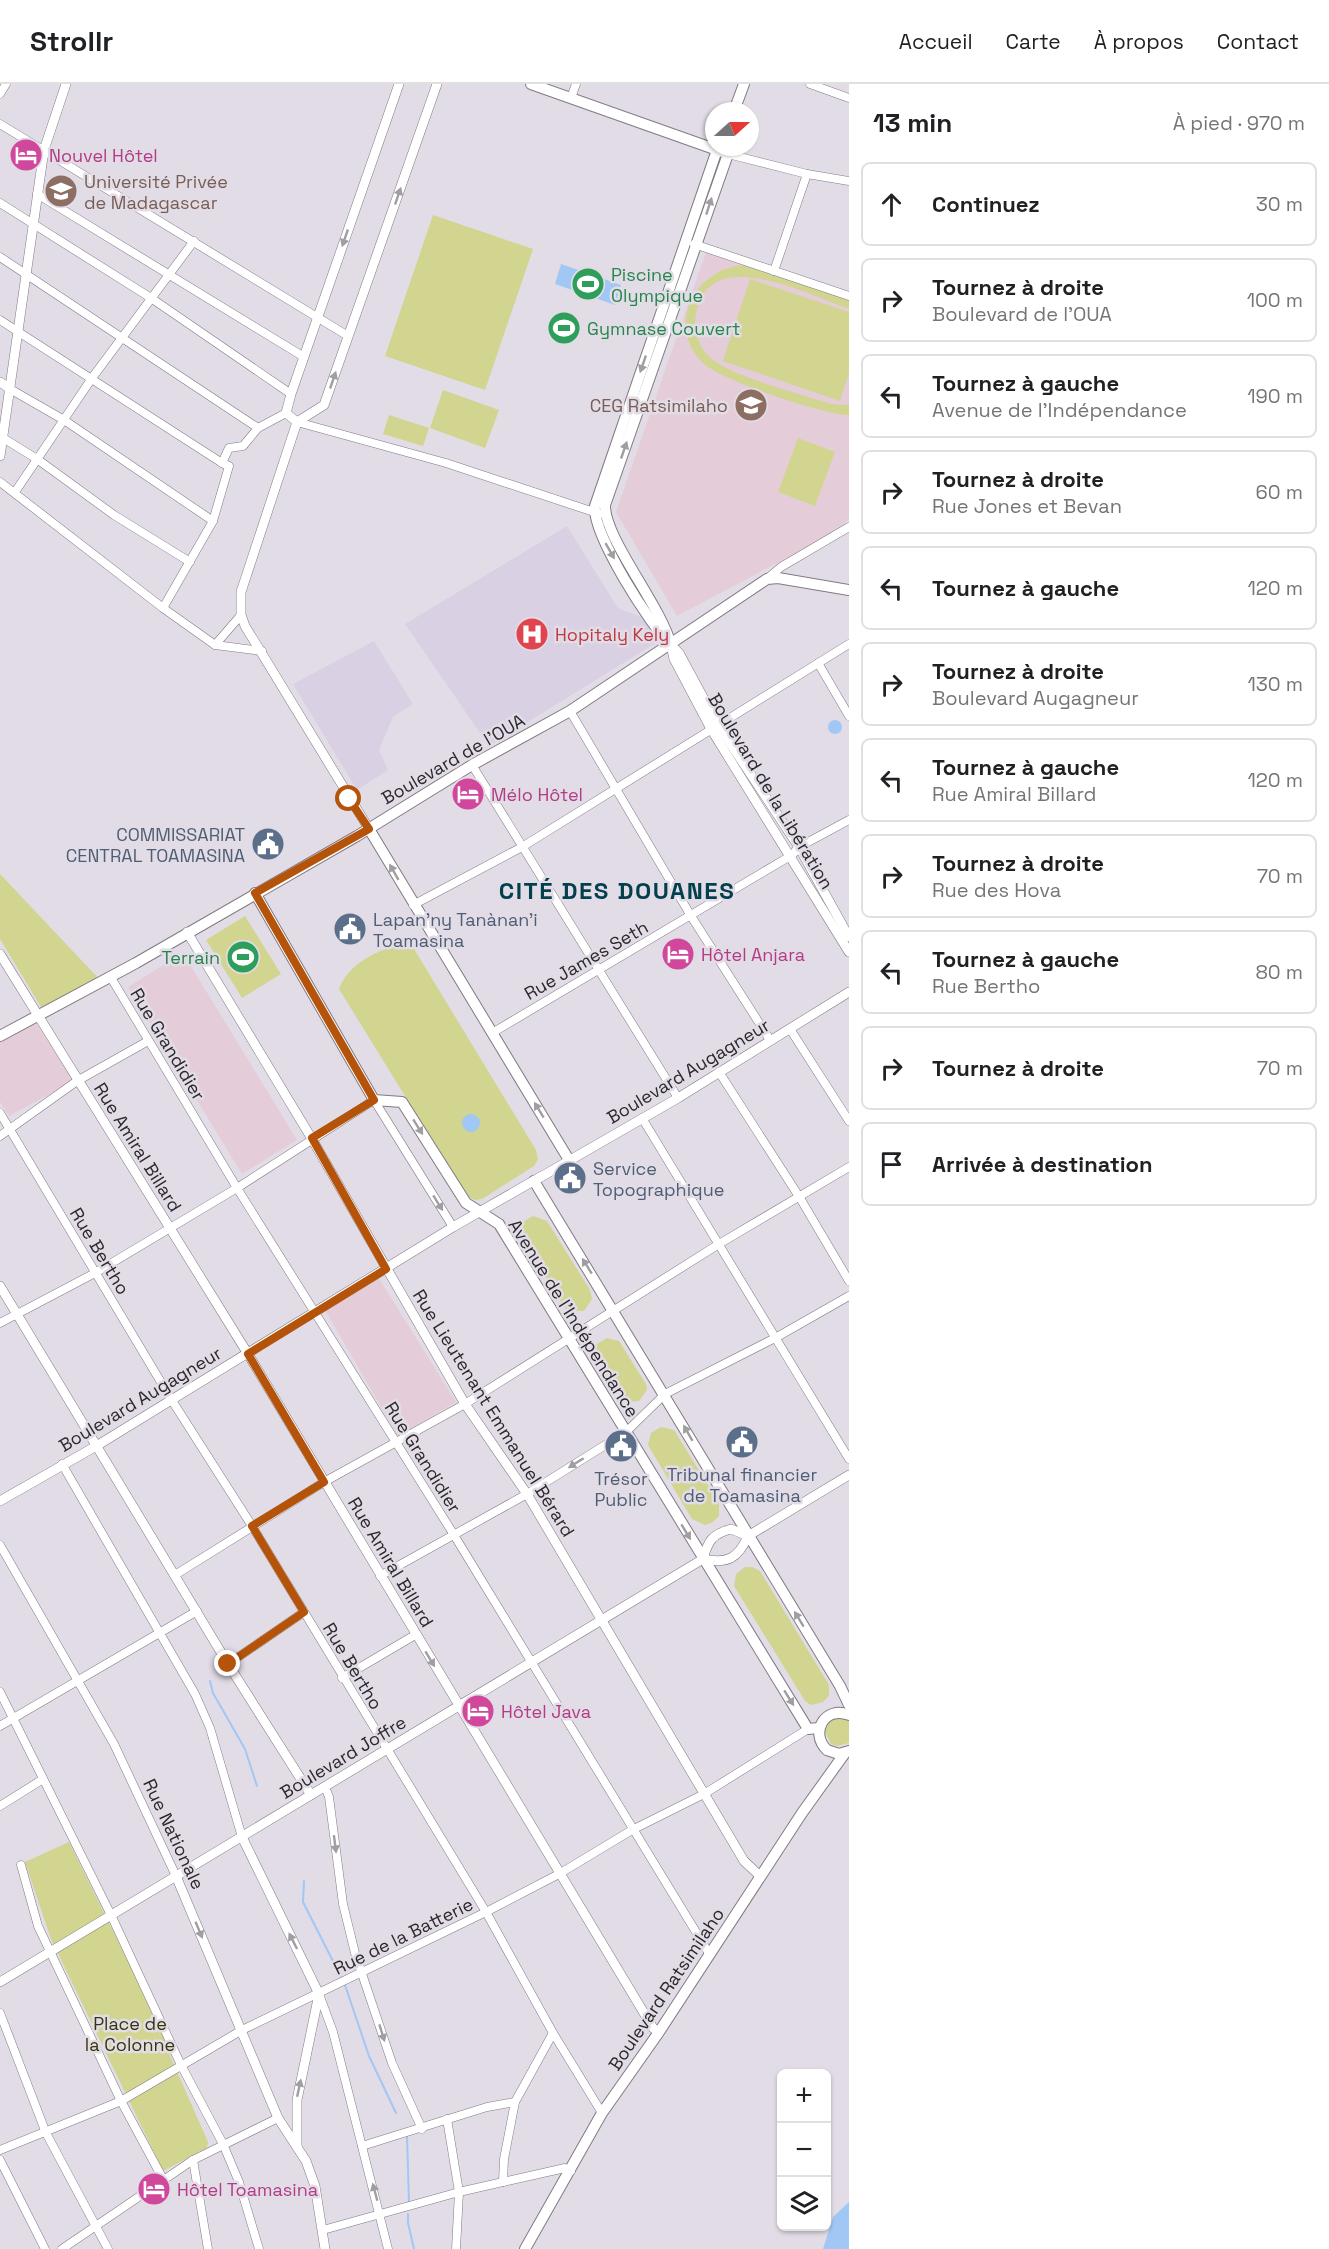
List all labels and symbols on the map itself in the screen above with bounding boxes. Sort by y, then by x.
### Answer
north arrow [705,102,759,156]
hotel icon: Nouvel Hôtel [8,137,44,173]
place label: Nouvel Hôtel [49,144,158,167]
place label: Université Privée de Madagascar [84,170,228,214]
school or university icon: Université Privée de Madagascar [43,173,79,209]
one-way arrow [393,187,403,205]
one-way arrow [705,197,714,215]
one-way arrow [339,229,349,247]
place label: Piscine Olympique [611,263,703,307]
sports icon: Piscine Olympique [570,266,606,302]
sports icon: Gymnase Couvert [546,310,582,346]
place label: Gymnase Couvert [587,317,740,340]
one-way arrow [638,355,648,373]
one-way arrow [328,371,338,389]
school or university icon: CEG Ratsimilaho [733,387,769,423]
place label: CEG Ratsimilaho [590,394,728,417]
one-way arrow [620,440,630,458]
one-way arrow [605,543,615,560]
hospital icon: Hopitaly Kely [514,616,550,652]
place label: Hopitaly Kely [555,623,669,646]
street label: Boulevard de la Libération [703,689,839,893]
street label: Boulevard de l'OUA [377,709,529,809]
hotel icon: Mélo Hôtel [450,776,486,812]
place label: Mélo Hôtel [491,783,583,806]
route start [335,785,361,811]
place label: COMMISSARIAT CENTRAL TOAMASINA [66,823,245,867]
public building icon: COMMISSARIAT CENTRAL TOAMASINA [250,826,286,862]
one-way arrow [389,863,399,880]
district label: CITÉ DES DOUANES [499,875,735,906]
place label: Lapan'ny Tanànan'i Toamasina [373,908,538,952]
public building icon: Lapan'ny Tanànan'i Toamasina [332,911,368,947]
street label: Rue James Seth [520,915,652,1005]
hotel icon: Hôtel Anjara [660,936,696,972]
sports icon: Terrain [225,939,261,975]
place label: Hôtel Anjara [701,943,805,966]
place label: Terrain [162,946,220,969]
street label: Rue Grandidier [125,984,211,1104]
street label: Boulevard Augagneur [602,1013,774,1129]
street label: Rue Amiral Billard [89,1078,187,1216]
one-way arrow [533,1102,544,1119]
one-way arrow [412,1119,423,1135]
place label: Service Topographique [593,1157,724,1201]
public building icon: Service Topographique [552,1160,588,1196]
one-way arrow [432,1195,443,1211]
street label: Rue Bertho [65,1203,135,1299]
street label: Avenue de l'Indépendance [503,1215,645,1421]
one-way arrow [582,1258,593,1274]
street label: Rue Lieutenant Emmanuel Bérard [408,1285,580,1541]
street label: Boulevard Augagneur [54,1341,226,1457]
street label: Rue Grandidier [380,1397,466,1517]
public building icon: Tribunal financier de Toamasina [724,1424,760,1460]
one-way arrow [682,1425,693,1441]
public building icon: Trésor Public [603,1428,639,1464]
one-way arrow [568,1458,585,1469]
place label: Tribunal financier de Toamasina [667,1463,817,1507]
place label: Trésor Public [594,1467,648,1511]
street label: Rue Amiral Billard [343,1493,439,1631]
one-way arrow [681,1524,692,1540]
one-way arrow [793,1611,804,1627]
street label: Rue Bertho [318,1618,388,1714]
route end [214,1650,240,1676]
one-way arrow [424,1651,435,1667]
one-way arrow [783,1689,794,1706]
hotel icon: Hôtel Java [460,1693,496,1729]
place label: Hôtel Java [501,1700,591,1723]
street label: Boulevard Joffre [276,1710,410,1804]
street label: Rue Nationale [138,1775,210,1893]
one-way arrow [330,1835,339,1854]
street label: Rue de la Batterie [329,1892,477,1980]
street label: Boulevard Ratsimilaho [603,1903,729,2075]
one-way arrow [194,1922,204,1940]
one-way arrow [288,1933,298,1950]
park label: Place de la Colonne [85,2012,175,2056]
one-way arrow [378,2024,387,2042]
one-way arrow [295,2078,304,2097]
hotel icon: Hôtel Toamasina [136,2171,172,2207]
place label: Hôtel Toamasina [177,2178,318,2201]
one-way arrow [370,2183,379,2201]

